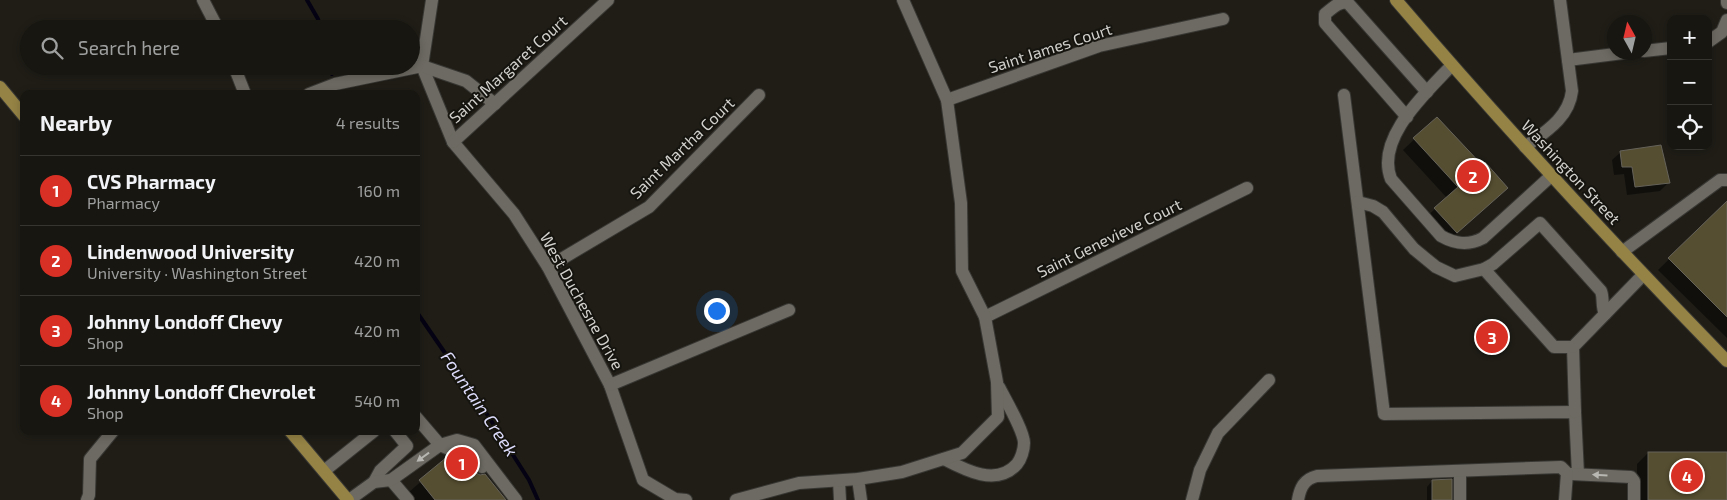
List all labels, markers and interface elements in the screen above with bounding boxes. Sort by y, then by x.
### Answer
street label: Saint Margaret Court [445,11,570,126]
north arrow [1607,15,1652,60]
map controls [1667,15,1712,150]
button: + [1667,15,1712,60]
street label: Saint James Court [986,19,1114,76]
search box [20,20,420,75]
icon: search [38,34,66,62]
text: Search here [78,36,180,59]
button: − [1667,60,1712,105]
street label: Saint Martha Court [626,93,738,202]
button: locate [1667,105,1712,150]
text: Nearby [40,110,112,135]
text: 4 results [336,113,400,132]
street label: Washington Street [1518,115,1625,228]
pin: 2 [1457,157,1489,195]
text: CVS Pharmacy [87,170,216,193]
text: 1 [53,181,59,200]
text: 160 m [357,181,400,200]
text: Pharmacy [87,193,160,212]
street label: Saint Genevieve Court [1033,194,1184,281]
street label: West Duchesne Drive [537,229,628,373]
text: Lindenwood University [87,240,294,263]
text: 2 [51,251,61,270]
text: 420 m [354,251,400,270]
text: University · Washington Street [87,263,307,282]
your location [704,298,730,324]
text: Johnny Londoff Chevy [87,310,282,333]
pin: 3 [1476,318,1508,356]
text: 3 [51,321,61,340]
text: 420 m [354,321,400,340]
text: Shop [87,333,124,352]
water label: Fountain Creek [437,347,523,460]
text: Johnny Londoff Chevrolet [87,380,316,403]
text: 4 [51,391,61,410]
text: 540 m [354,391,400,410]
text: Shop [87,403,124,422]
pin: 1 [446,444,478,482]
one-way arrow [416,452,430,462]
pin: 4 [1671,457,1703,495]
one-way arrow [1592,471,1608,479]

